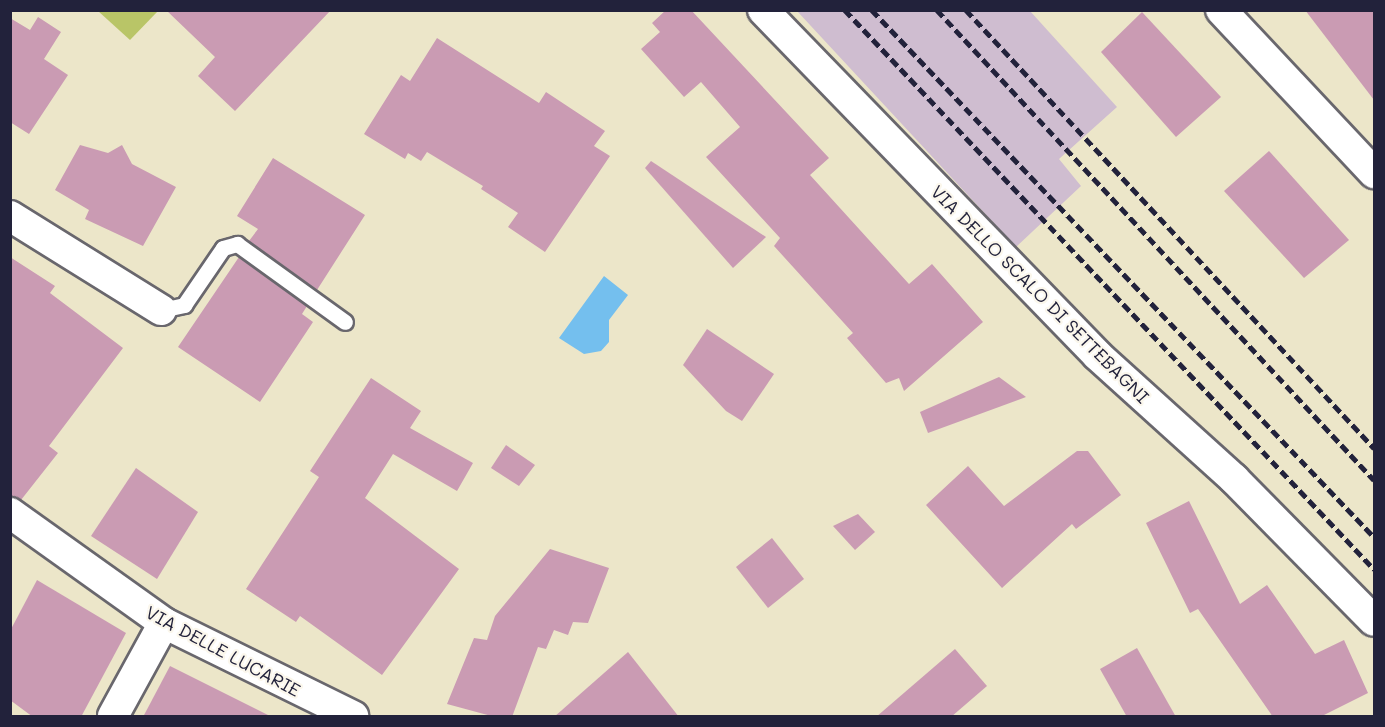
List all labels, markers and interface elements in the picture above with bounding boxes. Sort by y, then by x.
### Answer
street label: VIA DELLO SCALO DI SETTEBAGNI [927,181,1153,407]
street label: VIA DELLE LUCARIE [142,601,304,701]

